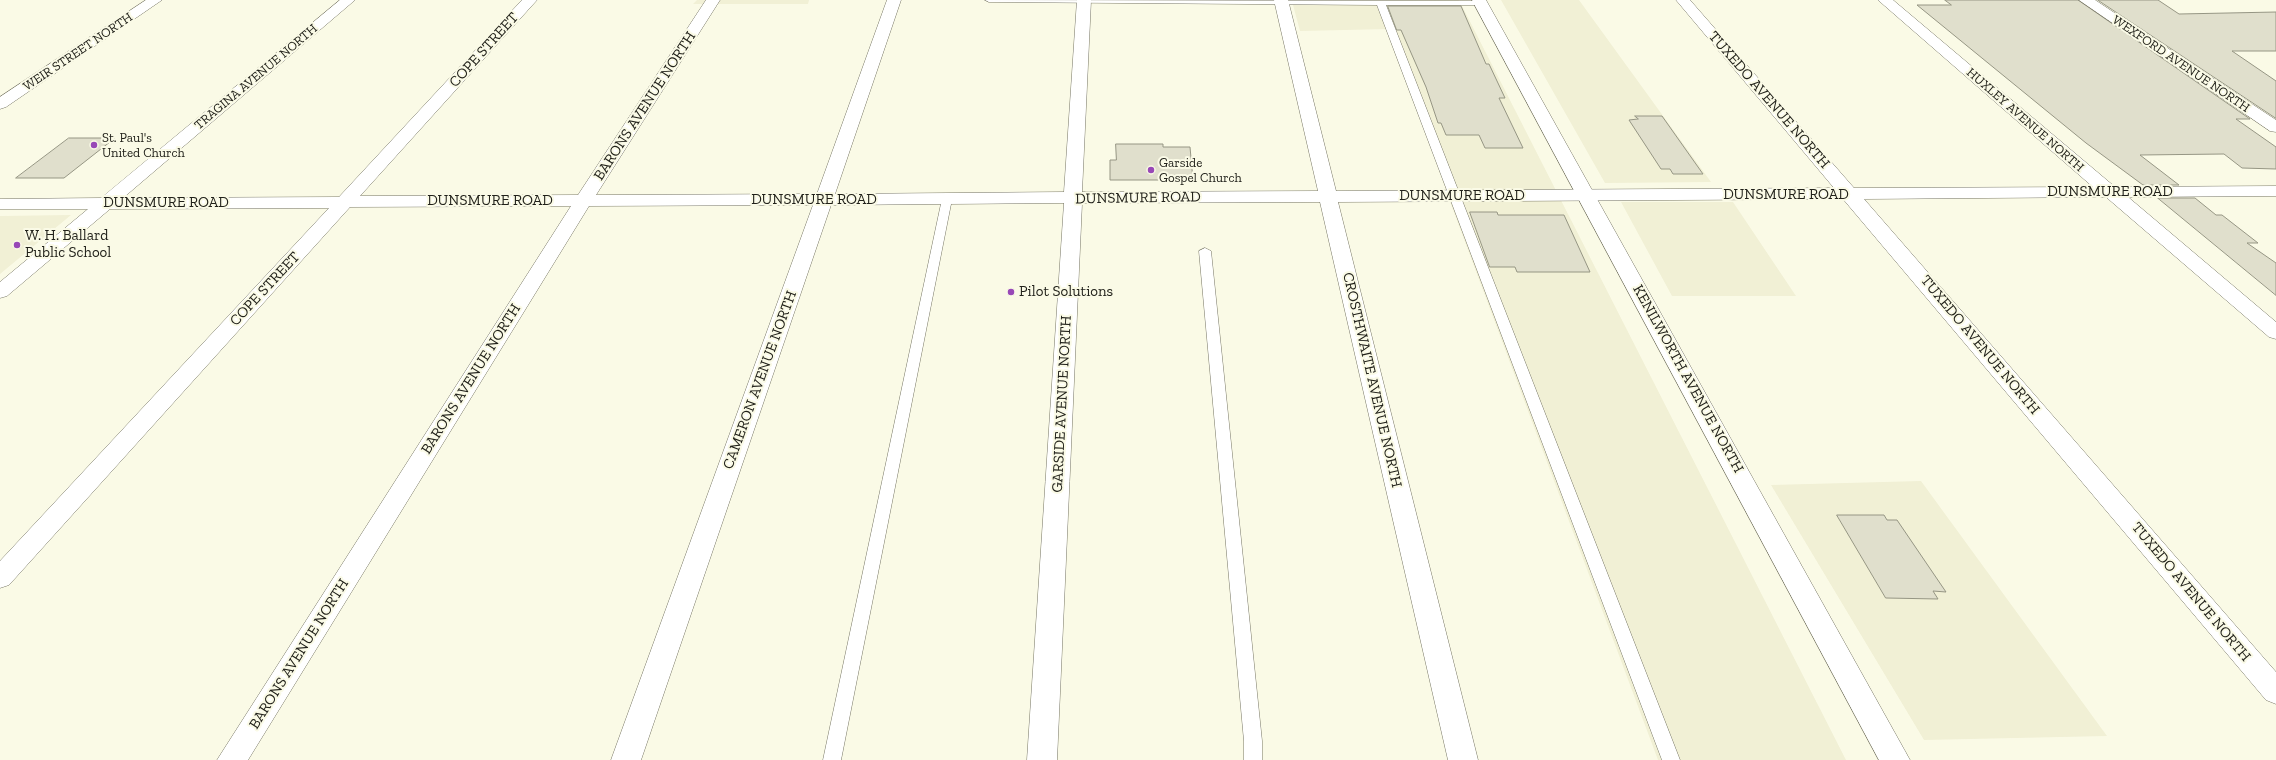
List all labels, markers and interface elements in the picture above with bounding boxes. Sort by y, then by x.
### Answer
street label: COPE STREET [446,9,522,91]
street label: WEIR STREET NORTH [20,10,136,94]
street label: WEXFORD AVENUE NORTH [2109,12,2253,116]
street label: TRAGINA AVENUE NORTH [191,21,321,133]
street label: BARONS AVENUE NORTH [590,28,700,184]
street label: TUXEDO AVENUE NORTH [1704,28,1834,172]
street label: HUXLEY AVENUE NORTH [1963,65,2087,175]
place label: St. Paul's United Church [102,130,185,161]
marker: St. Paul's United Church [89,140,99,150]
place label: Garside Gospel Church [1159,155,1242,186]
marker: Garside Gospel Church [1146,165,1156,175]
street label: DUNSMURE ROAD [2047,183,2173,201]
street label: DUNSMURE ROAD [1723,186,1849,204]
street label: DUNSMURE ROAD [1399,187,1525,205]
street label: DUNSMURE ROAD [1075,188,1201,208]
street label: DUNSMURE ROAD [751,191,877,209]
street label: DUNSMURE ROAD [427,192,553,210]
street label: DUNSMURE ROAD [103,194,229,212]
place label: W. H. Ballard Public School [25,227,111,262]
marker: W. H. Ballard Public School [12,240,22,250]
street label: COPE STREET [226,248,304,330]
street label: CROSTHWAITE AVENUE NORTH [1338,271,1406,489]
street label: TUXEDO AVENUE NORTH [1917,272,2043,418]
street label: KENILWORTH AVENUE NORTH [1629,282,1747,476]
place label: Pilot Solutions [1019,283,1113,301]
marker: Pilot Solutions [1006,287,1016,297]
street label: CAMERON AVENUE NORTH [719,288,801,472]
street label: BARONS AVENUE NORTH [417,301,525,457]
street label: GARSIDE AVENUE NORTH [1048,315,1076,493]
street label: TUXEDO AVENUE NORTH [2128,519,2254,665]
street label: BARONS AVENUE NORTH [245,576,353,732]

